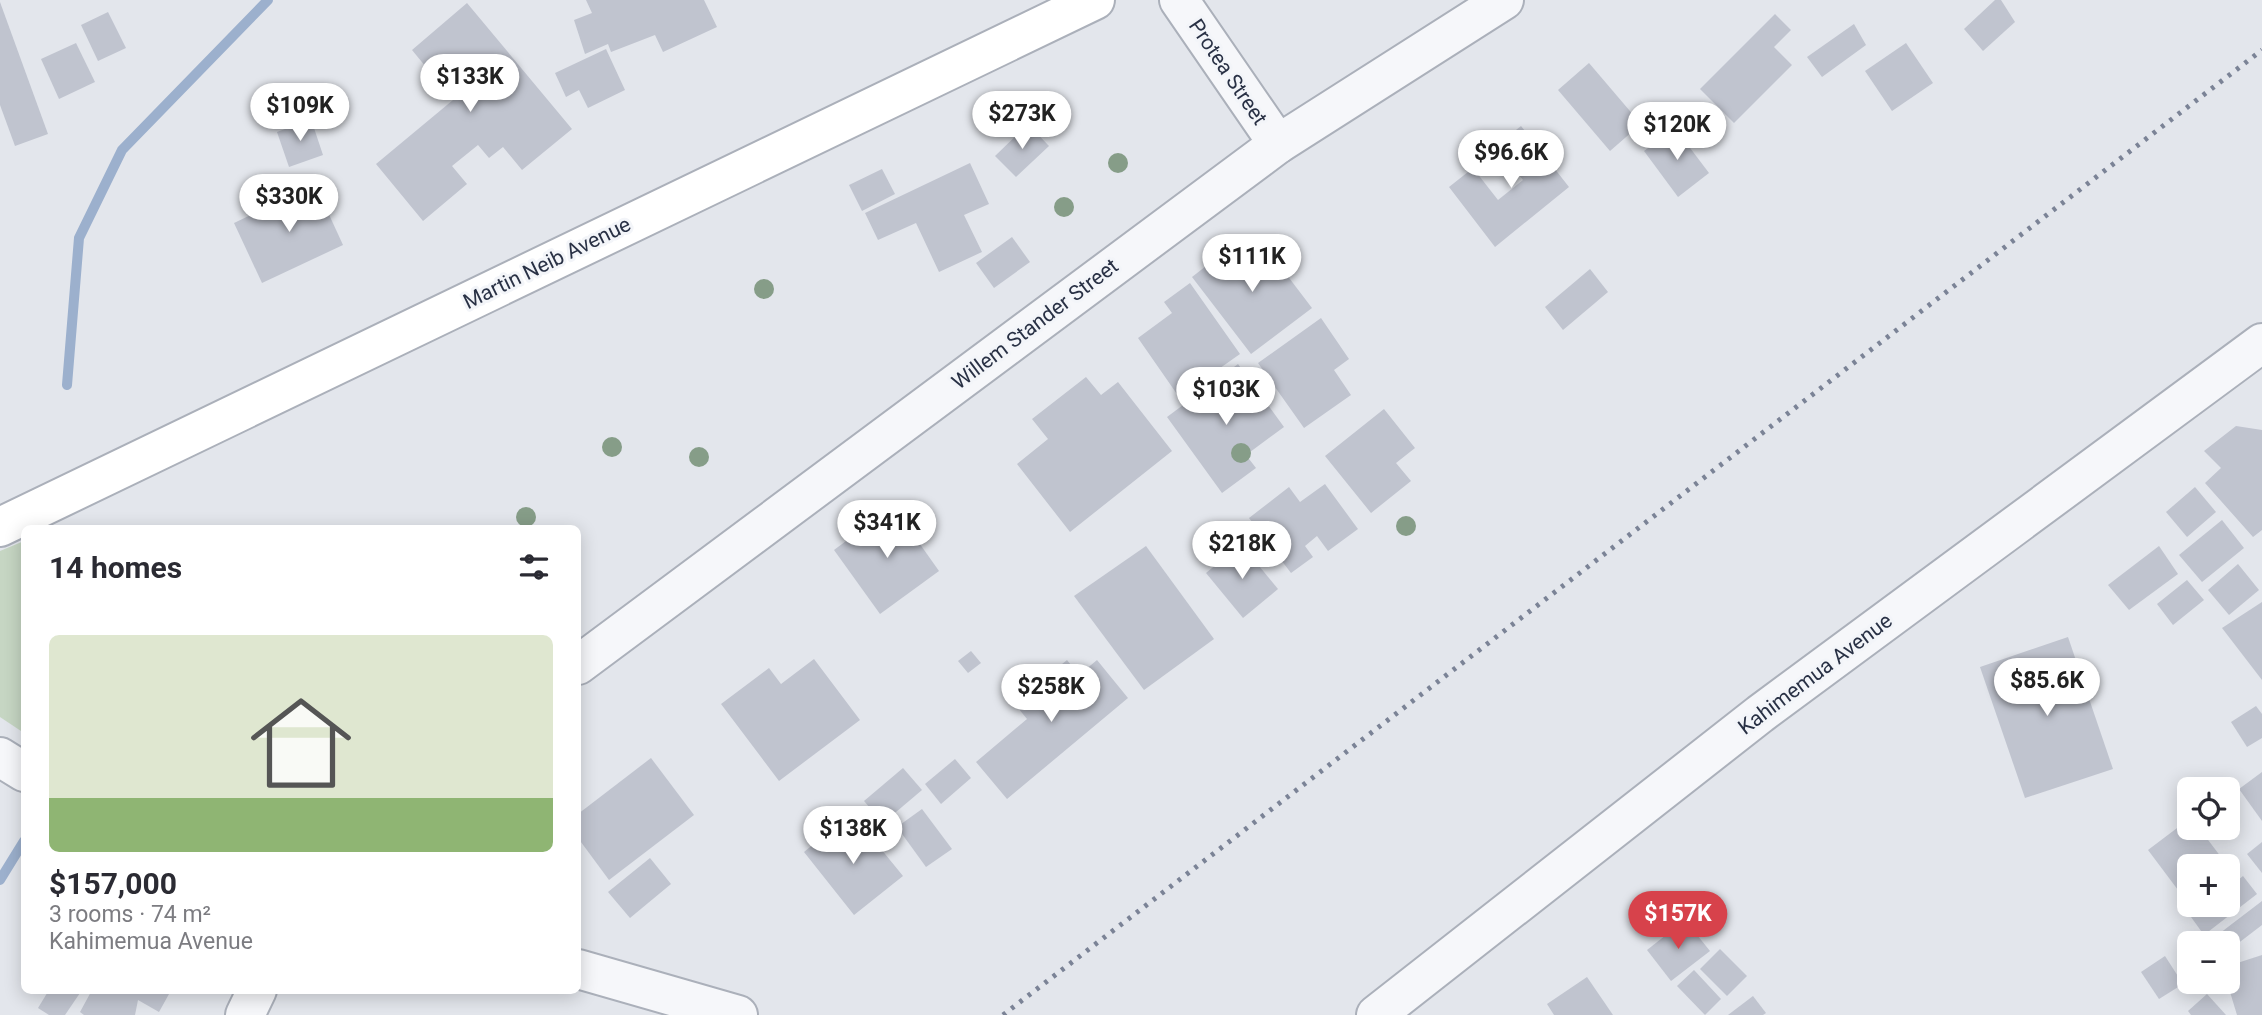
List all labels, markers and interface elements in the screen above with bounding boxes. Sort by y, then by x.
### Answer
street label: Protea Street [1184,15,1272,129]
pin: $133K [421,54,519,114]
text: $133K [436,63,504,90]
pin: $109K [251,83,349,143]
text: $109K [266,92,334,119]
pin: $273K [973,92,1071,151]
text: $273K [988,100,1056,127]
pin: $120K [1628,102,1726,162]
text: $120K [1643,111,1711,138]
pin: $96.6K [1454,130,1568,190]
text: $96.6K [1474,139,1548,166]
pin: $330K [240,174,338,234]
text: $330K [255,183,323,210]
street label: Martin Neib Avenue [459,212,635,314]
pin: $111K [1203,234,1301,294]
text: $111K [1218,243,1286,270]
street label: Willem Stander Street [947,254,1123,394]
pin: $103K [1177,368,1275,427]
text: $103K [1192,376,1260,403]
pin: $341K [838,500,936,560]
text: $341K [853,509,921,536]
pin: $218K [1193,522,1291,581]
text: $218K [1208,530,1276,557]
icon: filters [515,548,553,586]
text: 14 homes [49,550,182,585]
street label: Kahimemua Avenue [1733,608,1897,740]
pin: $85.6K [1990,658,2104,718]
pin: $258K [1002,664,1100,724]
text: $85.6K [2010,667,2084,694]
text: $258K [1017,673,1085,700]
icon: home [238,680,364,806]
map controls [2177,777,2240,994]
button: locate [2177,777,2240,840]
pin: $138K [804,806,902,866]
text: $138K [819,815,887,842]
button: + [2177,854,2240,917]
text: $157,000 [49,866,177,901]
pin: $157K [1629,892,1727,951]
text: $157K [1644,900,1712,927]
text: 3 rooms · 74 m² [49,901,211,928]
text: Kahimemua Avenue [49,928,253,955]
button: − [2177,931,2240,994]

